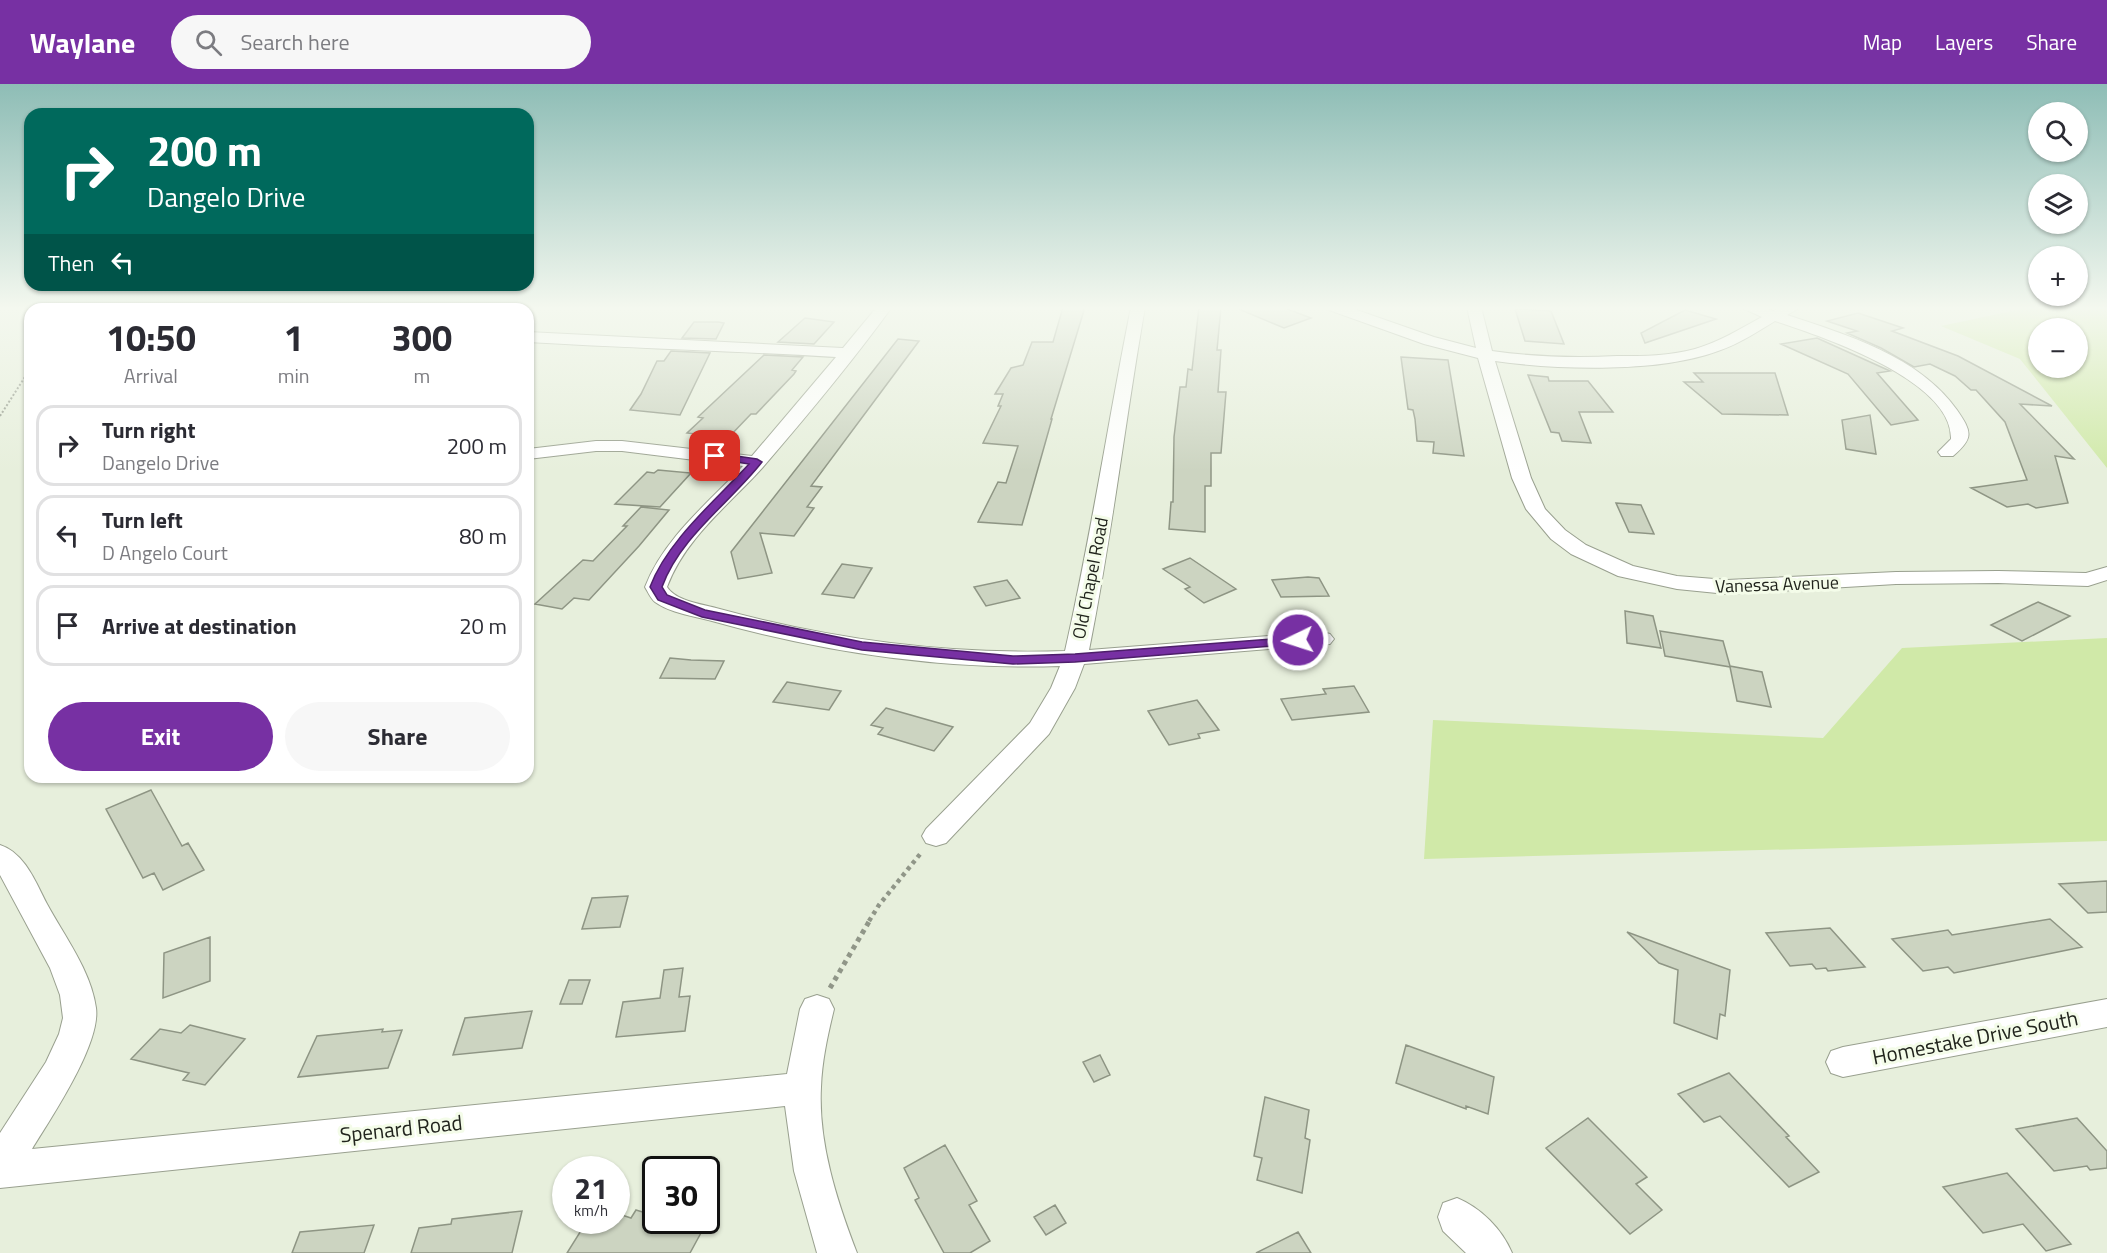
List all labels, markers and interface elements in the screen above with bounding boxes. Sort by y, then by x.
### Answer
search box [171,15,591,69]
text: Waylane [30,21,135,64]
text: Search here [240,25,350,59]
icon: search [192,26,225,59]
text: Map [1863,26,1902,58]
text: Layers [1935,26,1993,58]
text: Share [2026,26,2077,58]
map controls [2028,102,2088,378]
button: search [2028,102,2088,162]
text: 200 m [147,118,262,182]
icon: right [48,132,126,210]
button: layers [2028,174,2088,234]
text: Dangelo Drive [147,176,305,217]
text: Then [48,246,94,280]
icon: left [106,246,139,279]
button: + [2028,246,2088,306]
text: 10:50 [106,310,196,365]
text: 1 [284,310,304,365]
text: 300 [392,310,452,365]
button: − [2028,318,2088,378]
text: Arrival [124,360,178,391]
text: min [278,360,310,391]
text: m [413,360,430,391]
text: Turn right [102,413,196,447]
icon: right [51,429,84,462]
text: 200 m [447,429,507,463]
pin [689,430,740,481]
icon: arrive [698,439,731,472]
text: Dangelo Drive [102,447,219,478]
text: Turn left [102,503,183,537]
street label: Old Chapel Road [1065,515,1115,641]
icon: left [51,519,84,552]
text: 80 m [459,519,507,553]
text: D Angelo Court [102,537,228,568]
street label: Vanessa Avenue [1715,568,1839,600]
position arrow [1266,608,1330,672]
icon: arrive [51,609,84,642]
text: Arrive at destination [102,609,297,643]
text: 20 m [459,609,507,643]
button: Exit [48,702,273,771]
button: Share [285,702,510,771]
street label: Homestake Drive South [1869,1001,2081,1073]
street label: Spenard Road [338,1106,464,1150]
speed limit sign: 30 [642,1156,720,1234]
text: 21 [574,1165,608,1211]
text: km/h [574,1199,608,1222]

